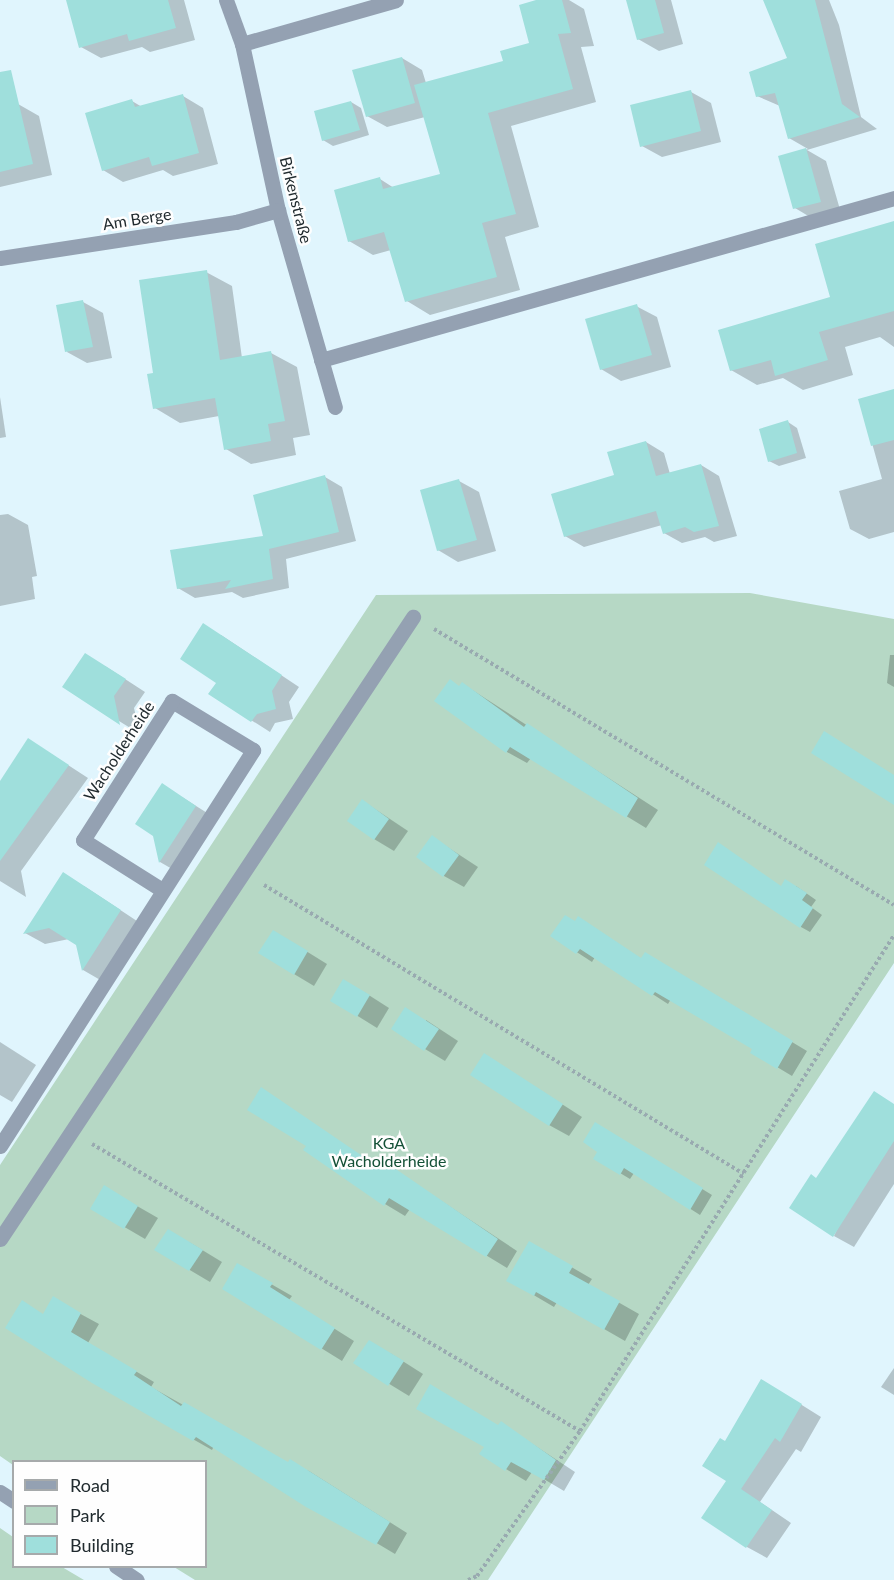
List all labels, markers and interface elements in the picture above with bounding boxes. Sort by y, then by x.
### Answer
street label: Birkenstraße [276,155,316,245]
street label: Am Berge [101,204,173,234]
street label: Wacholderheide [80,698,158,804]
park label: KGA Wacholderheide [332,1133,446,1171]
legend [12,1460,207,1568]
text: Road [70,1474,110,1496]
text: Park [70,1504,105,1526]
text: Building [70,1534,134,1556]

